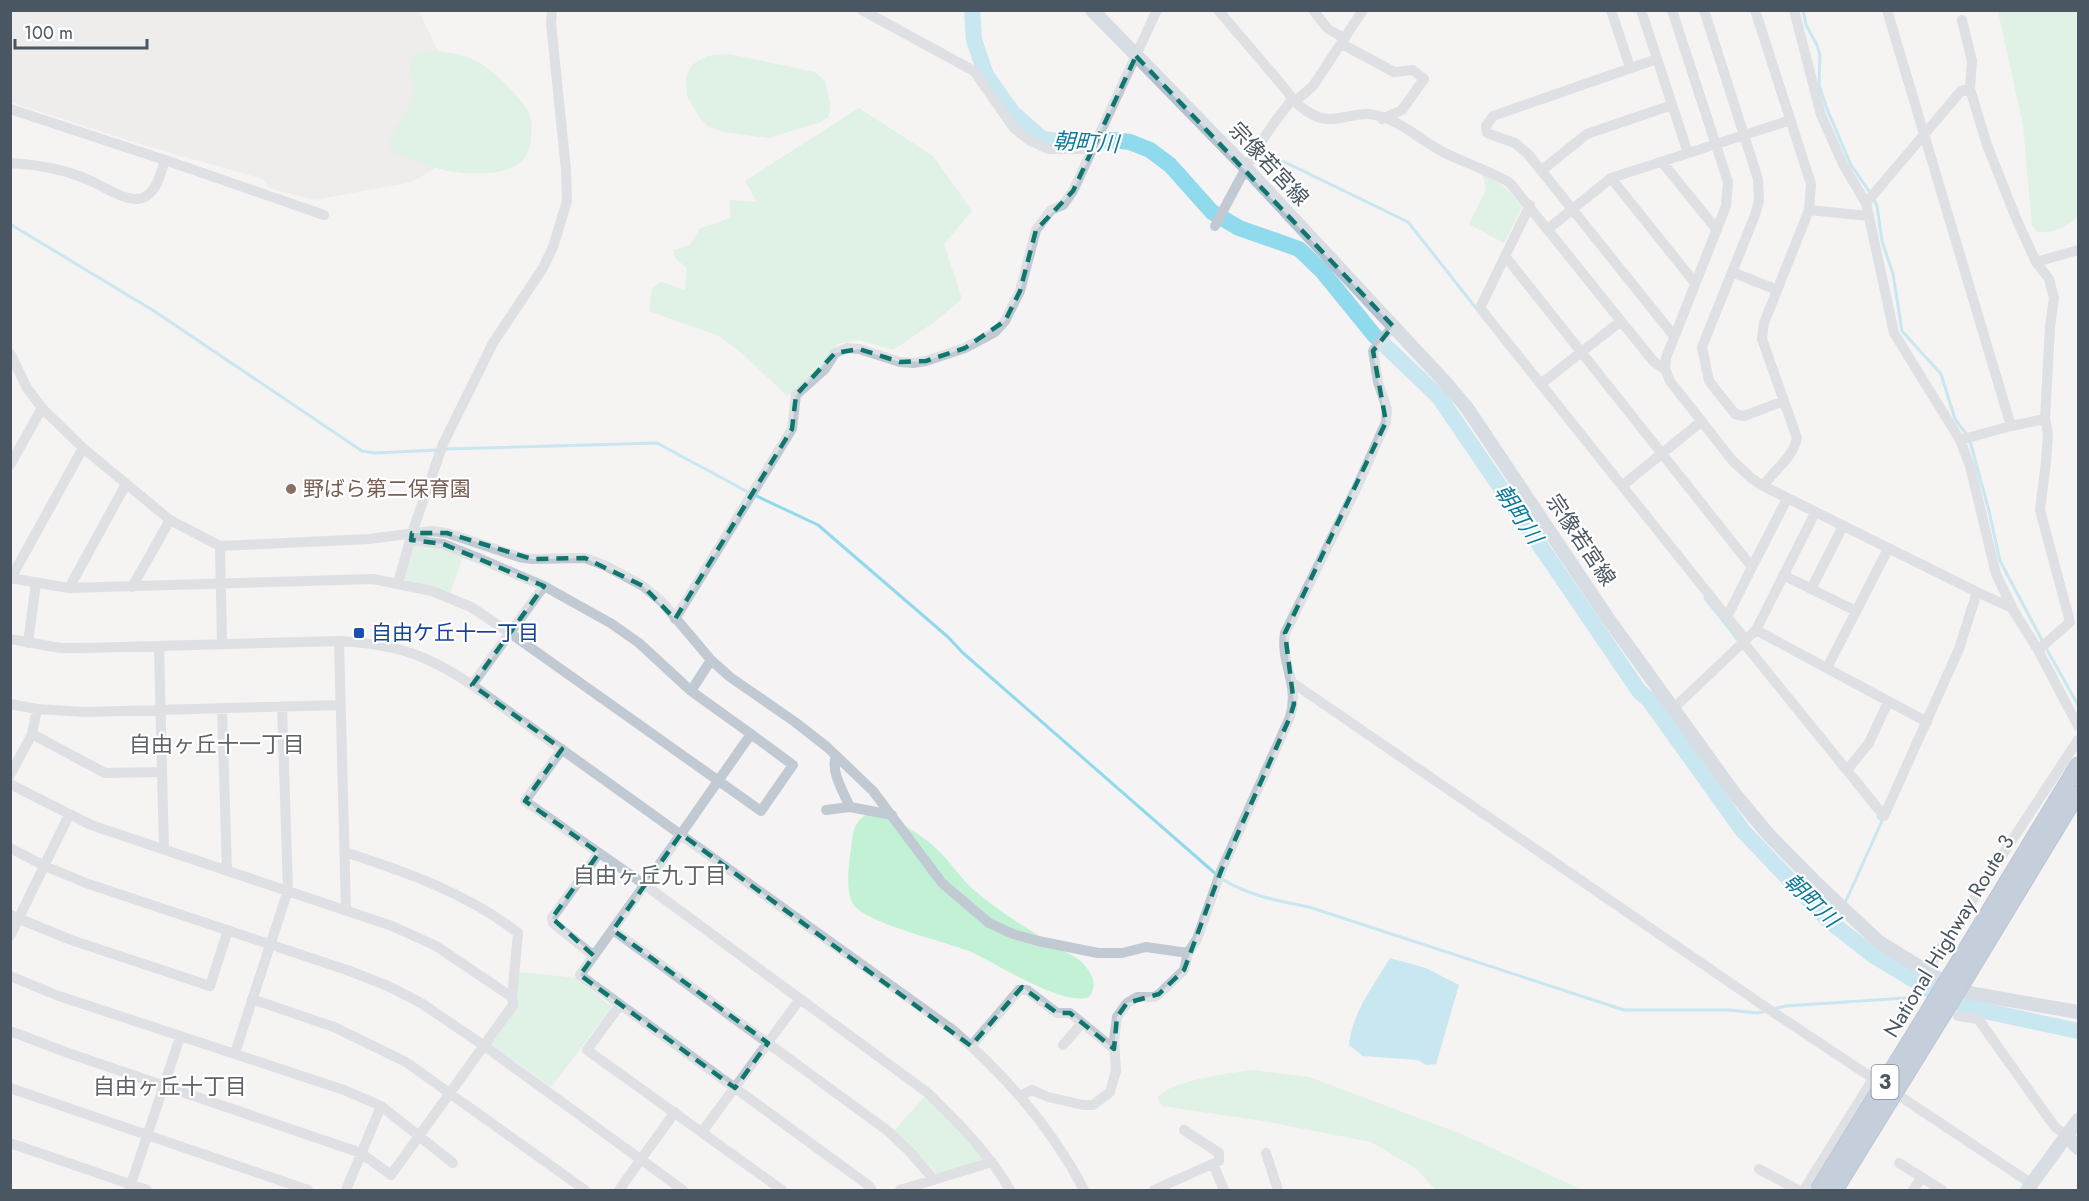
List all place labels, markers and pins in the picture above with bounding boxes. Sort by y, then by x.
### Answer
place label: 野ばら第二保育園 [303,474,471,504]
marker: 野ばら第二保育園 [284,482,298,496]
place label: 自由ケ丘十一丁目 [371,618,539,648]
marker: 自由ケ丘十一丁目 [352,626,366,640]

